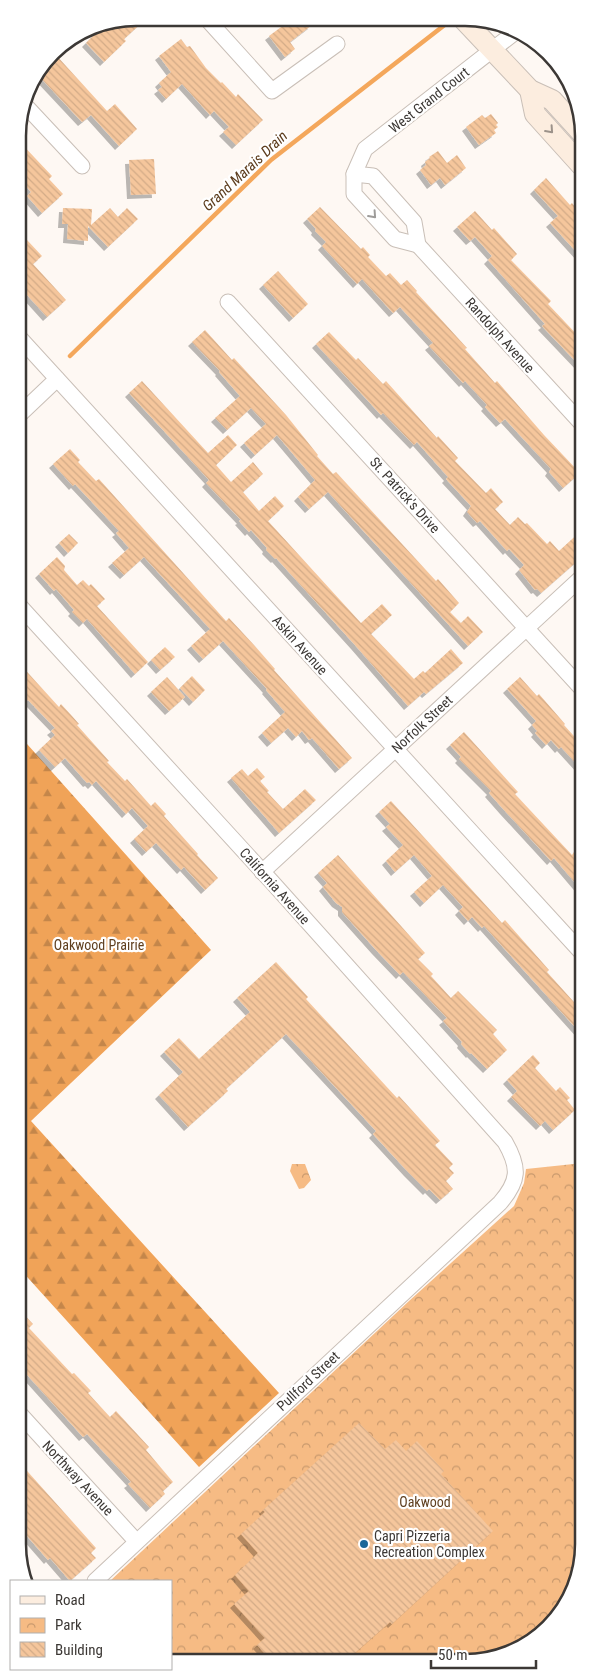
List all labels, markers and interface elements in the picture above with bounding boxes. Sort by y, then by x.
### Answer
street label: West Grand Court [386,64,472,136]
one-way arrow [544,125,553,134]
water label: Grand Marais Drain [199,127,291,215]
one-way arrow [367,209,376,218]
street label: Randolph Avenue [462,294,538,376]
street label: St. Patrick's Drive [367,454,444,537]
street label: Askin Avenue [269,612,331,678]
street label: Norfolk Street [388,692,456,756]
street label: California Avenue [237,845,314,928]
park label: Oakwood Prairie [54,937,145,953]
street label: Pullford Street [273,1348,343,1414]
street label: Northway Avenue [39,1437,117,1519]
park label: Oakwood [399,1494,451,1510]
place label: Capri Pizzeria Recreation Complex [374,1528,485,1560]
marker: Capri Pizzeria Recreation Complex [358,1538,370,1550]
legend [10,1580,172,1670]
text: Road [55,1591,85,1609]
text: Park [55,1616,82,1634]
scale bar [431,1638,536,1670]
text: Building [55,1641,103,1659]
text: 50 m [438,1646,468,1664]

